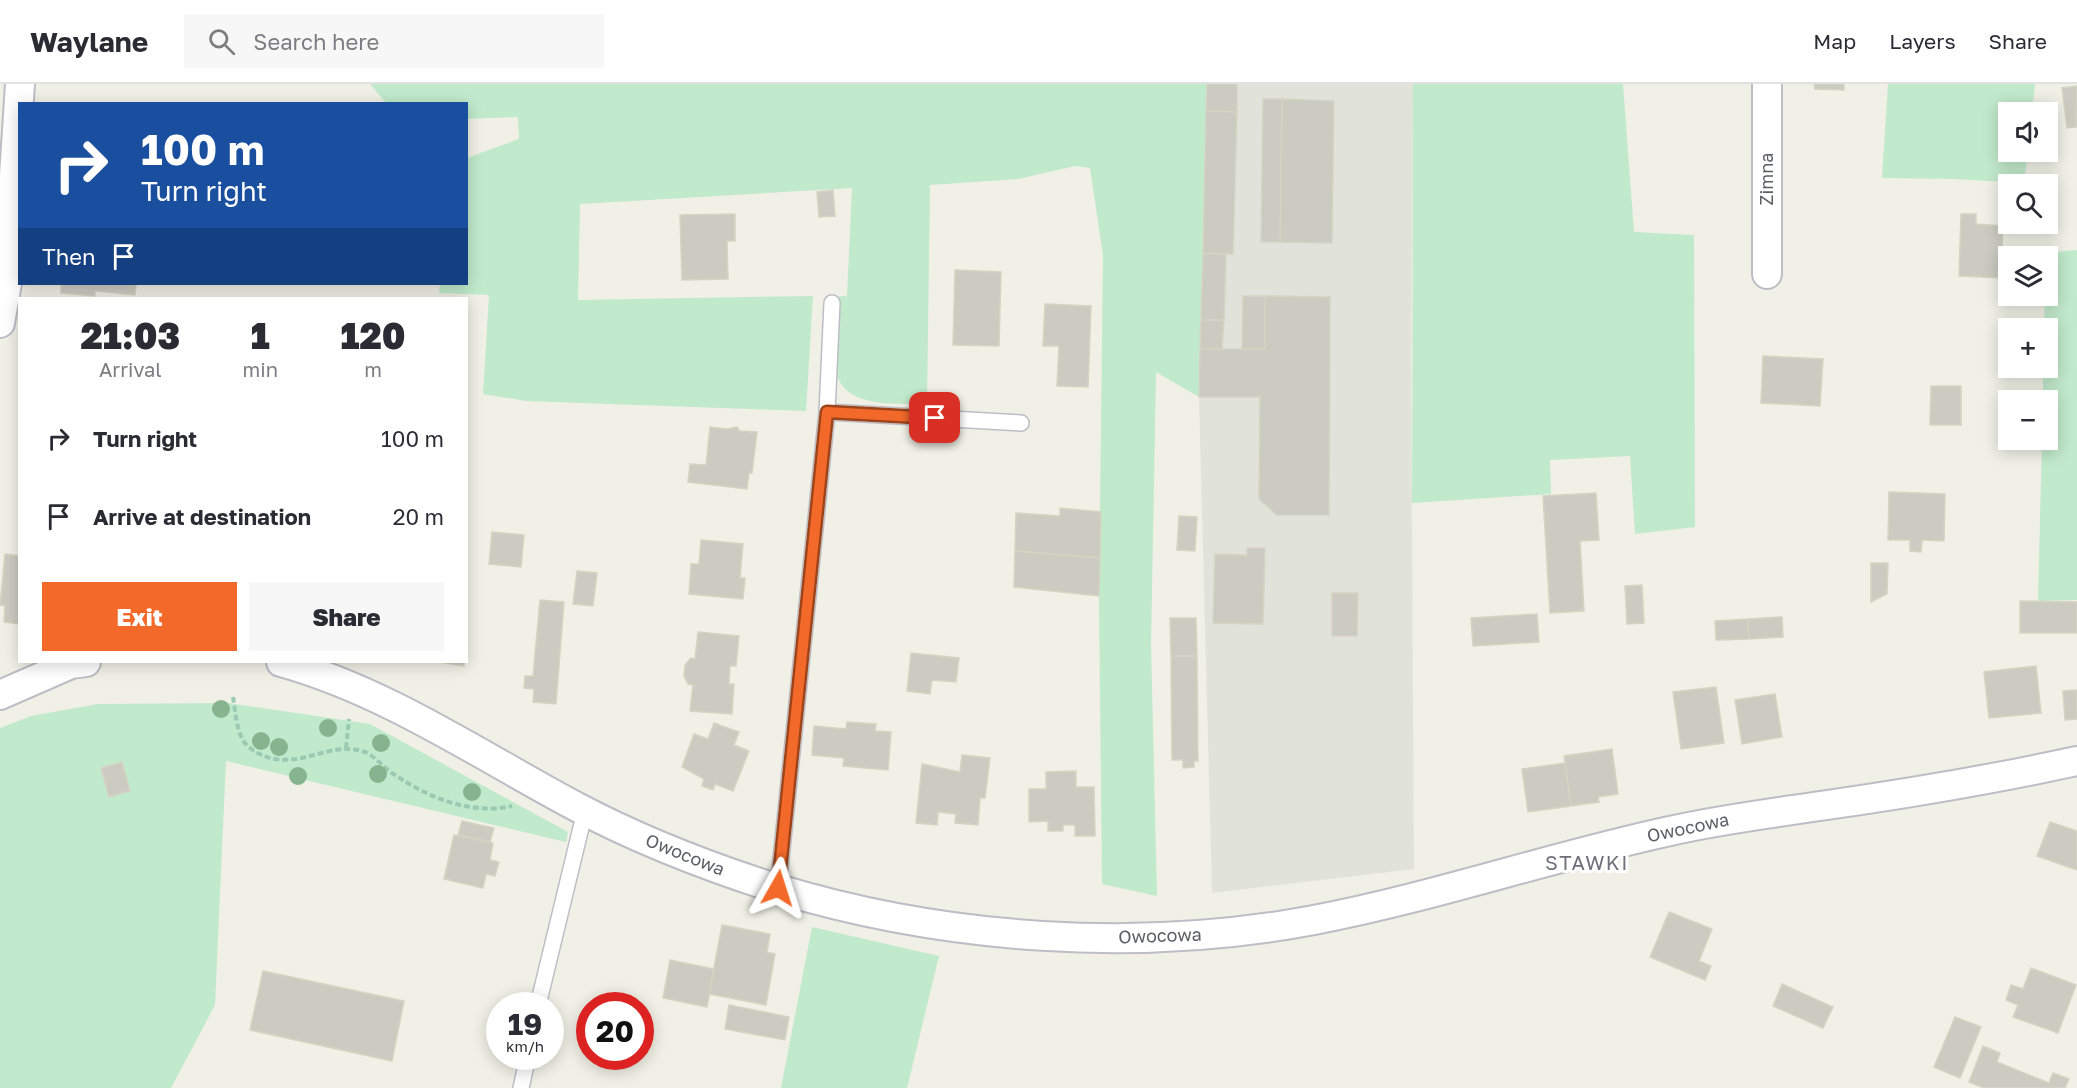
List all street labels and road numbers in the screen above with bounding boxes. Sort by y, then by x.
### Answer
street label: Zimna [1755,153,1777,205]
street label: Owocowa [1645,808,1731,846]
street label: Owocowa [643,828,728,880]
street label: Owocowa [1118,923,1202,947]

